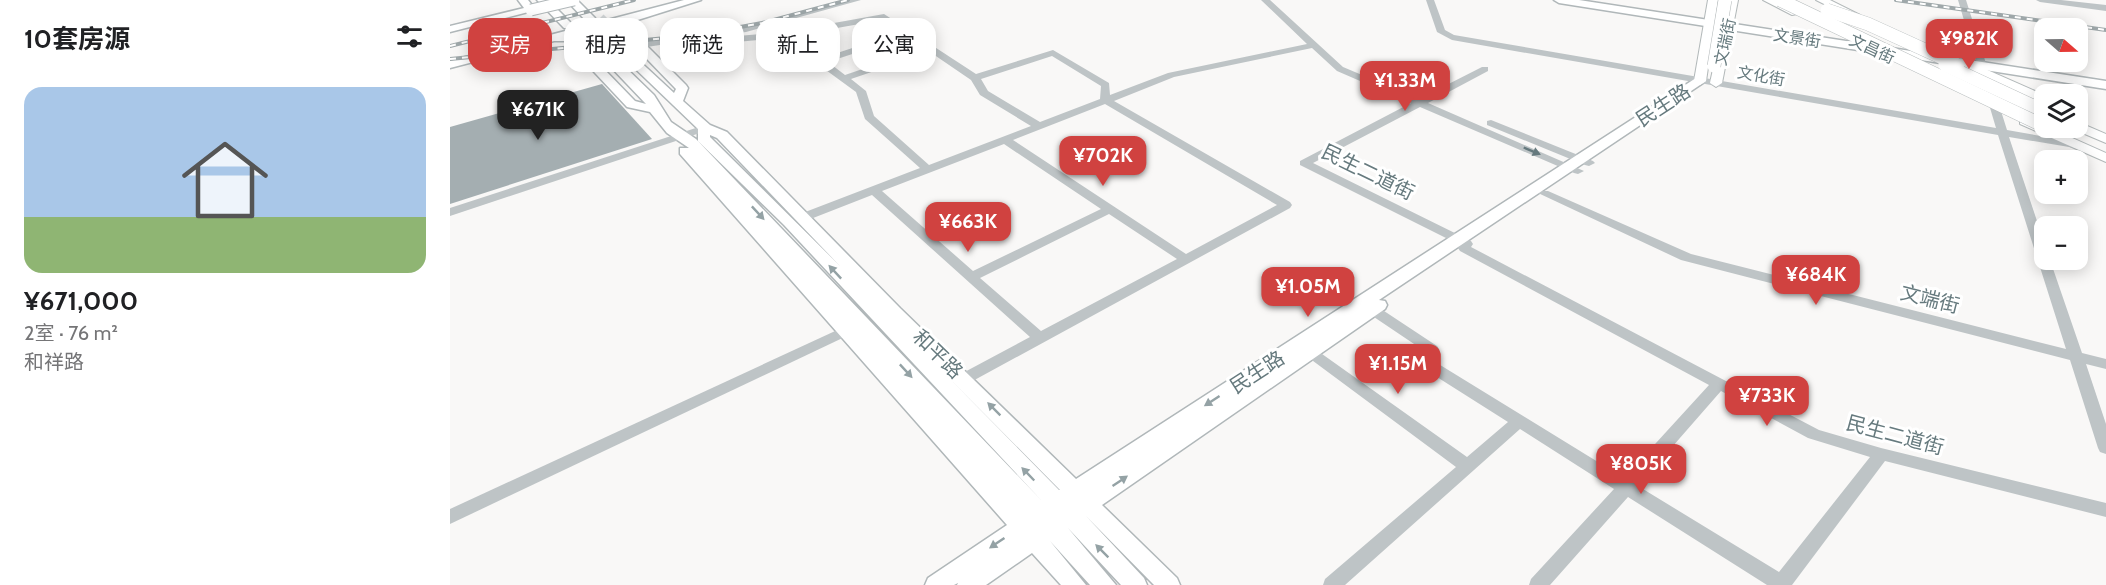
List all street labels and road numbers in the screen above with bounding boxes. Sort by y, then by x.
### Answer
street label: 文瑞街 [1711,17,1739,67]
street label: 文景街 [1772,25,1822,51]
street label: 文昌街 [1846,30,1898,68]
street label: 文化街 [1736,62,1786,90]
street label: 民生路 [1631,79,1695,131]
street label: 民生二道街 [1318,139,1418,205]
street label: 文端街 [1898,280,1962,318]
street label: 和平路 [908,325,968,383]
street label: 民生路 [1225,346,1289,398]
street label: 民生二道街 [1844,410,1946,460]

